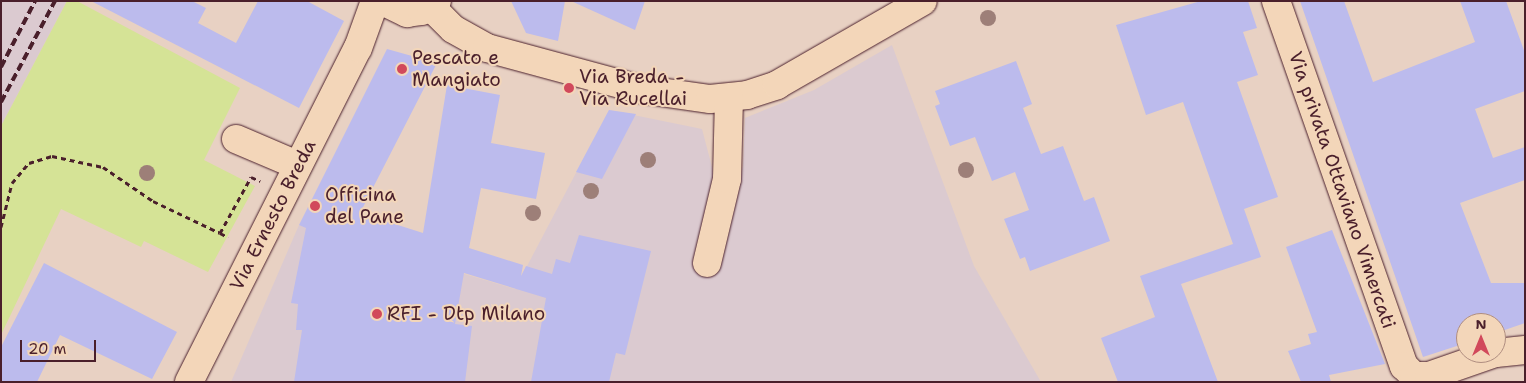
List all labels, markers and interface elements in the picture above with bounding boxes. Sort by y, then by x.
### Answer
place label: Pescato e Mangiato [412,47,501,91]
street label: Via privata Ottaviano Vimercati [1284,49,1400,331]
marker: Pescato e Mangiato [396,63,408,75]
place label: Via Breda - Via Rucellai [579,66,687,110]
marker: Via Breda - Via Rucellai [563,82,575,94]
street label: Via Ernesto Breda [225,136,321,294]
place label: Officina del Pane [325,184,404,228]
marker: Officina del Pane [309,200,321,212]
place label: RFI - Dtp Milano [387,303,545,325]
marker: RFI - Dtp Milano [371,308,383,320]
north arrow [1456,313,1506,363]
text: N [1475,315,1487,333]
scale bar [22,330,99,362]
text: 20 m [28,339,67,359]

